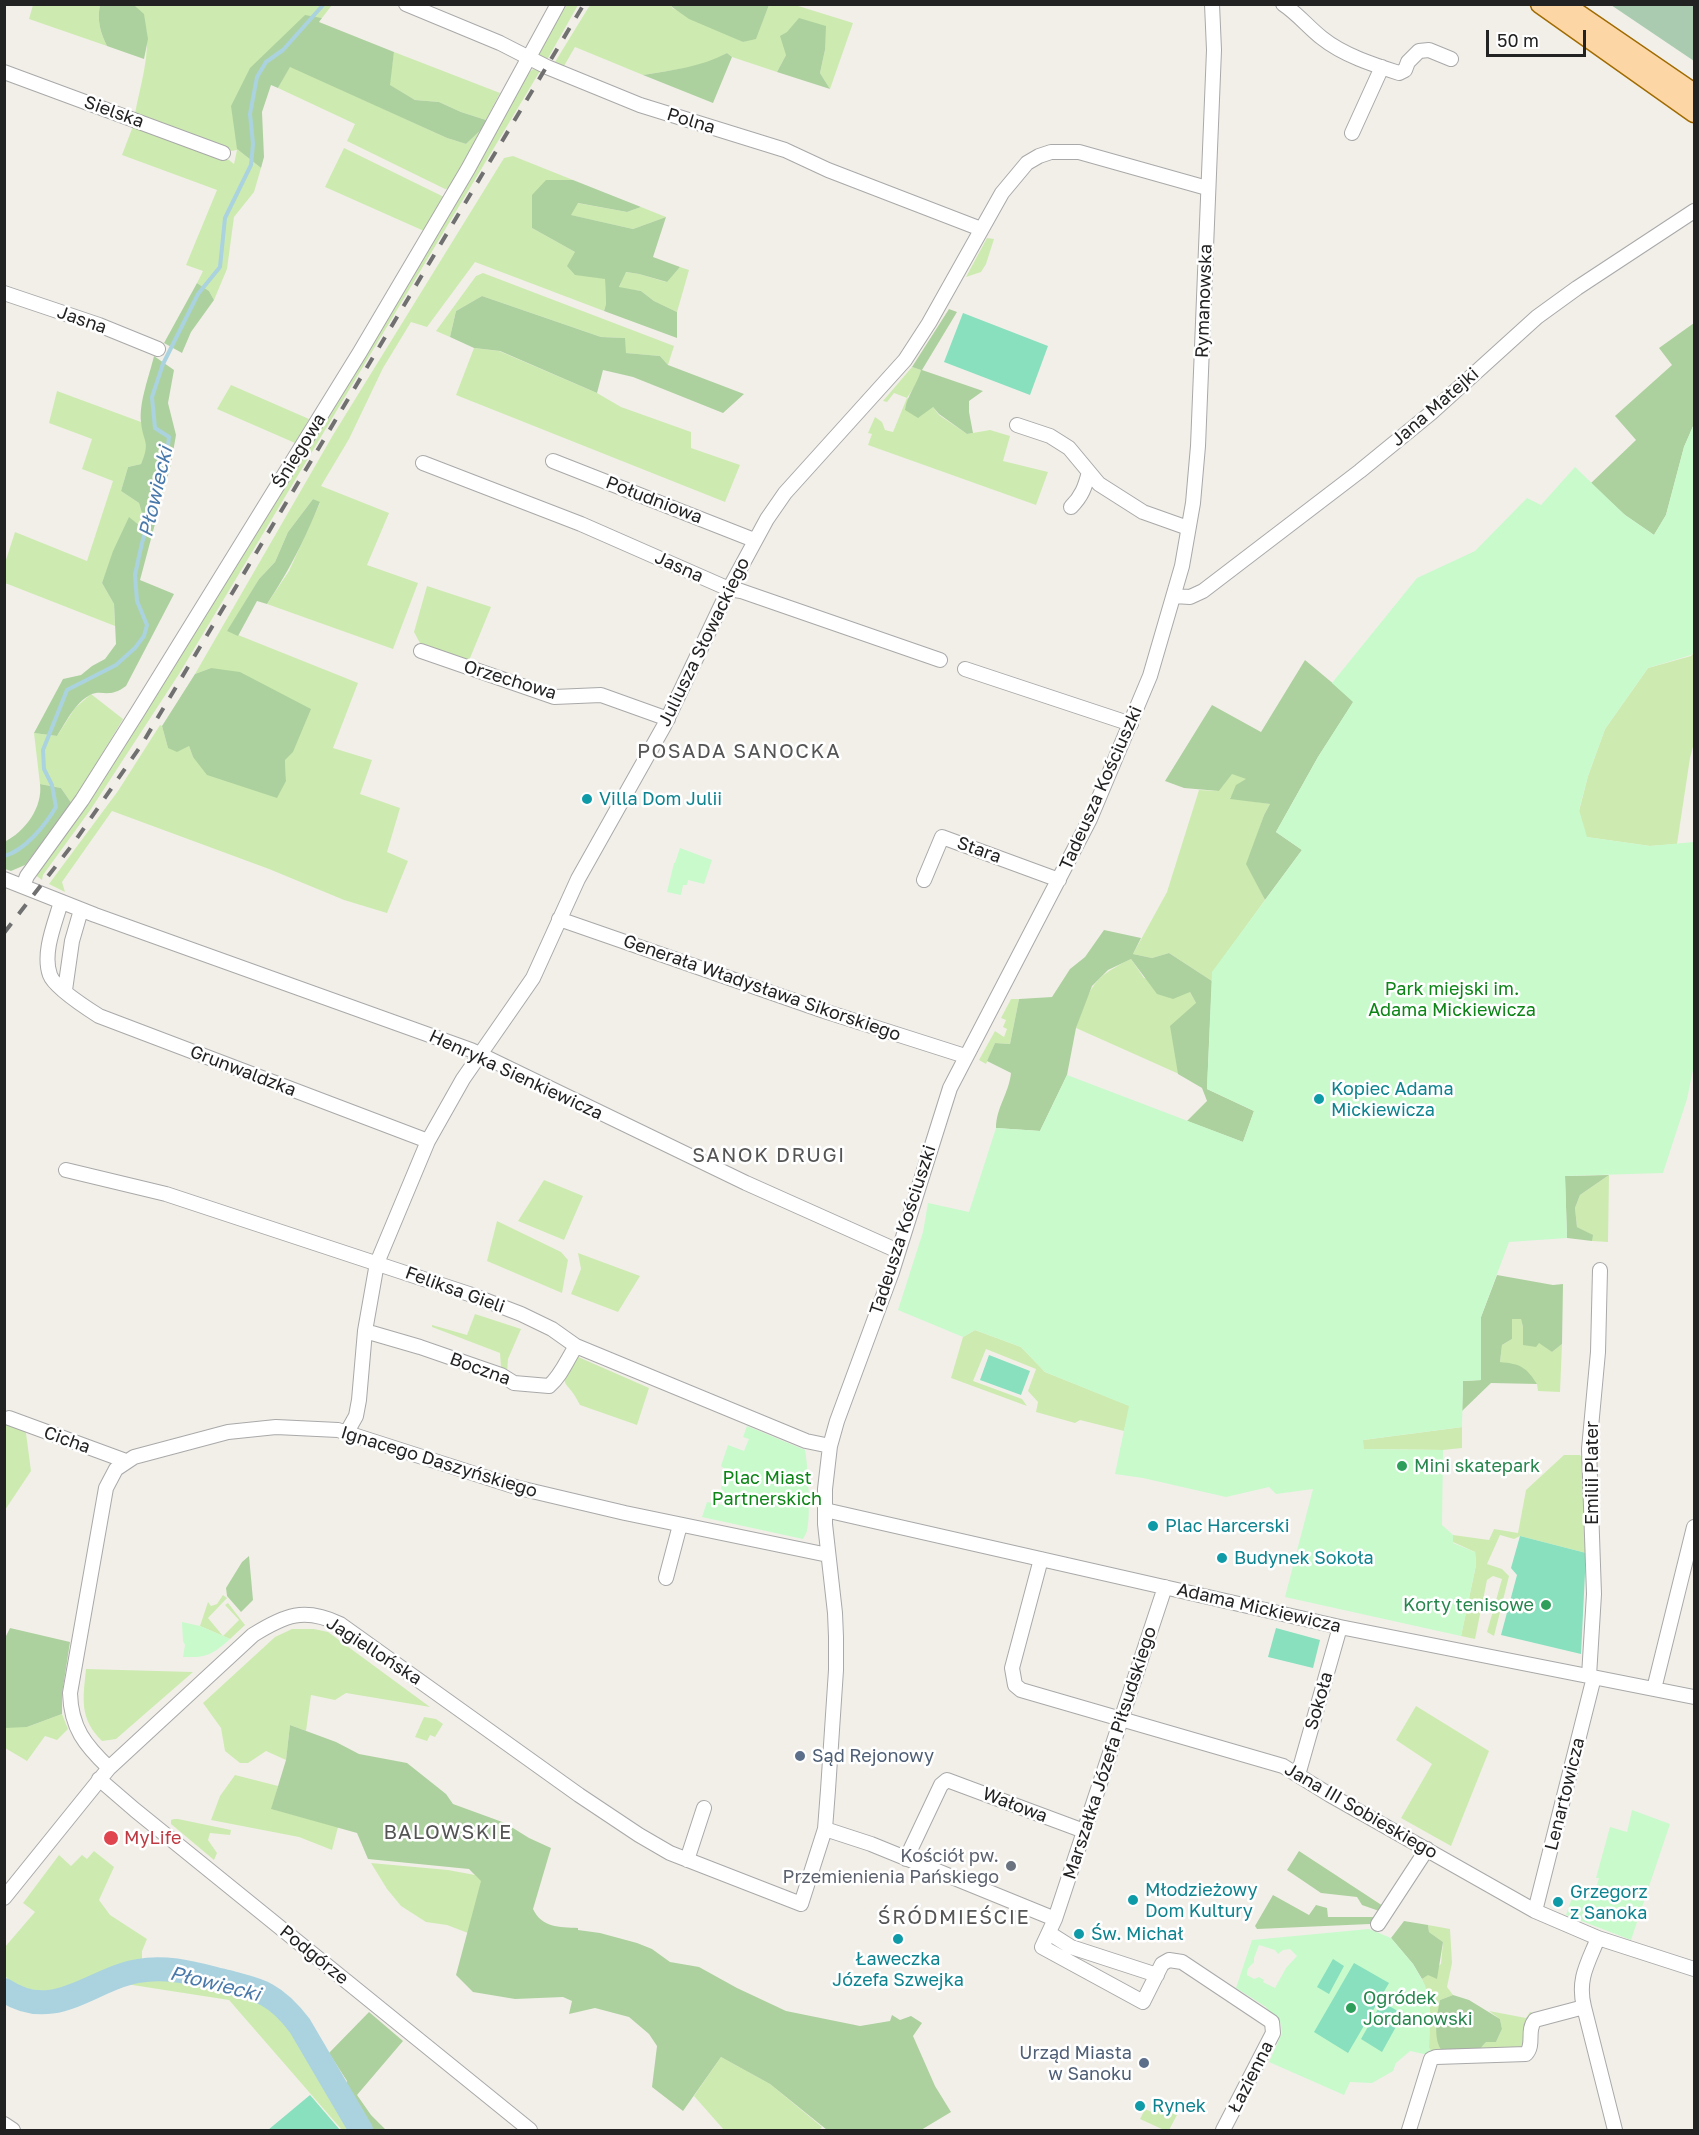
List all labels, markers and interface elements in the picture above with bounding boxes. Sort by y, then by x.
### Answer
scale bar [1489,18,1590,56]
text: 50 m [1497,29,1539,51]
street label: Sielska [81,91,147,133]
street label: Polna [664,103,718,139]
street label: Rymanowska [1191,243,1217,359]
street label: Jasna [54,301,110,339]
street label: Jana Matejki [1387,363,1483,451]
street label: Śniegowa [268,410,330,492]
water label: Płowiecki [134,444,178,540]
street label: Południowa [603,472,705,528]
street label: Jasna [651,547,707,587]
street label: Juliusza Słowackiego [654,554,754,730]
street label: Orzechowa [461,656,559,704]
street label: Tadeusza Kościuszki [1055,703,1147,873]
district label: POSADA SANOCKA [637,740,841,764]
place label: Villa Dom Julii [599,788,722,810]
marker: Villa Dom Julii [580,792,594,806]
street label: Stara [954,832,1004,868]
street label: Generała Władysława Sikorskiego [620,930,904,1046]
park label: Park miejski im. Adama Mickiewicza [1368,978,1536,1020]
street label: Henryka Sienkiewicza [426,1025,606,1125]
street label: Grunwaldzka [187,1041,299,1101]
place label: Kopiec Adama Mickiewicza [1331,1078,1454,1120]
marker: Kopiec Adama Mickiewicza [1312,1092,1326,1106]
street label: Tadeusza Kościuszki [865,1142,941,1318]
district label: SANOK DRUGI [692,1144,846,1168]
street label: Feliksa Gieli [402,1262,508,1318]
street label: Boczna [447,1348,513,1390]
street label: Emilii Plater [1581,1421,1603,1525]
street label: Cicha [41,1422,93,1458]
street label: Ignacego Daszyńskiego [338,1422,540,1502]
place label: Mini skatepark [1414,1455,1540,1477]
marker: Mini skatepark [1395,1459,1409,1473]
park label: Plac Miast Partnerskich [712,1467,822,1510]
place label: Plac Harcerski [1165,1515,1290,1537]
marker: Plac Harcerski [1146,1519,1160,1533]
place label: Budynek Sokoła [1234,1547,1374,1569]
marker: Budynek Sokoła [1215,1551,1229,1565]
street label: Adama Mickiewicza [1175,1579,1343,1637]
place label: Korty tenisowe [1403,1594,1534,1616]
marker: Korty tenisowe [1539,1598,1553,1612]
street label: Jagiellońska [322,1612,426,1690]
street label: Marszałka Józefa Piłsudskiego [1059,1624,1161,1882]
street label: Sokoła [1300,1669,1338,1733]
street label: Lenartowicza [1541,1735,1589,1853]
place label: Sąd Rejonowy [812,1745,934,1767]
marker: Sąd Rejonowy [793,1749,807,1763]
street label: Jana III Sobieskiego [1281,1758,1441,1864]
street label: Wałowa [980,1783,1050,1827]
district label: BALOWSKIE [383,1821,513,1845]
place label: MyLife [124,1827,181,1849]
marker: MyLife [102,1829,120,1847]
place label: Kościół pw. Przemienienia Pańskiego [783,1845,999,1888]
marker: Kościół pw. Przemienienia Pańskiego [1004,1859,1018,1873]
place label: Młodzieżowy Dom Kultury [1145,1879,1258,1922]
place label: Grzegorz z Sanoka [1570,1881,1648,1924]
marker: Młodzieżowy Dom Kultury [1126,1893,1140,1907]
marker: Grzegorz z Sanoka [1551,1895,1565,1909]
district label: ŚRÓDMIEŚCIE [878,1906,1030,1930]
street label: Podgórze [275,1921,353,1989]
place label: Św. Michał [1091,1923,1184,1945]
marker: Św. Michał [1072,1927,1086,1941]
marker: Ławeczka Józefa Szwejka [891,1932,905,1946]
place label: Ławeczka Józefa Szwejka [832,1948,964,1990]
water label: Płowiecki [167,1961,263,2007]
place label: Ogródek Jordanowski [1363,1987,1473,2030]
marker: Ogródek Jordanowski [1344,2001,1358,2015]
street label: Łazienna [1224,2037,1278,2117]
place label: Urząd Miasta w Sanoku [1019,2042,1132,2084]
marker: Urząd Miasta w Sanoku [1137,2056,1151,2070]
place label: Rynek [1152,2095,1206,2117]
marker: Rynek [1133,2099,1147,2113]

